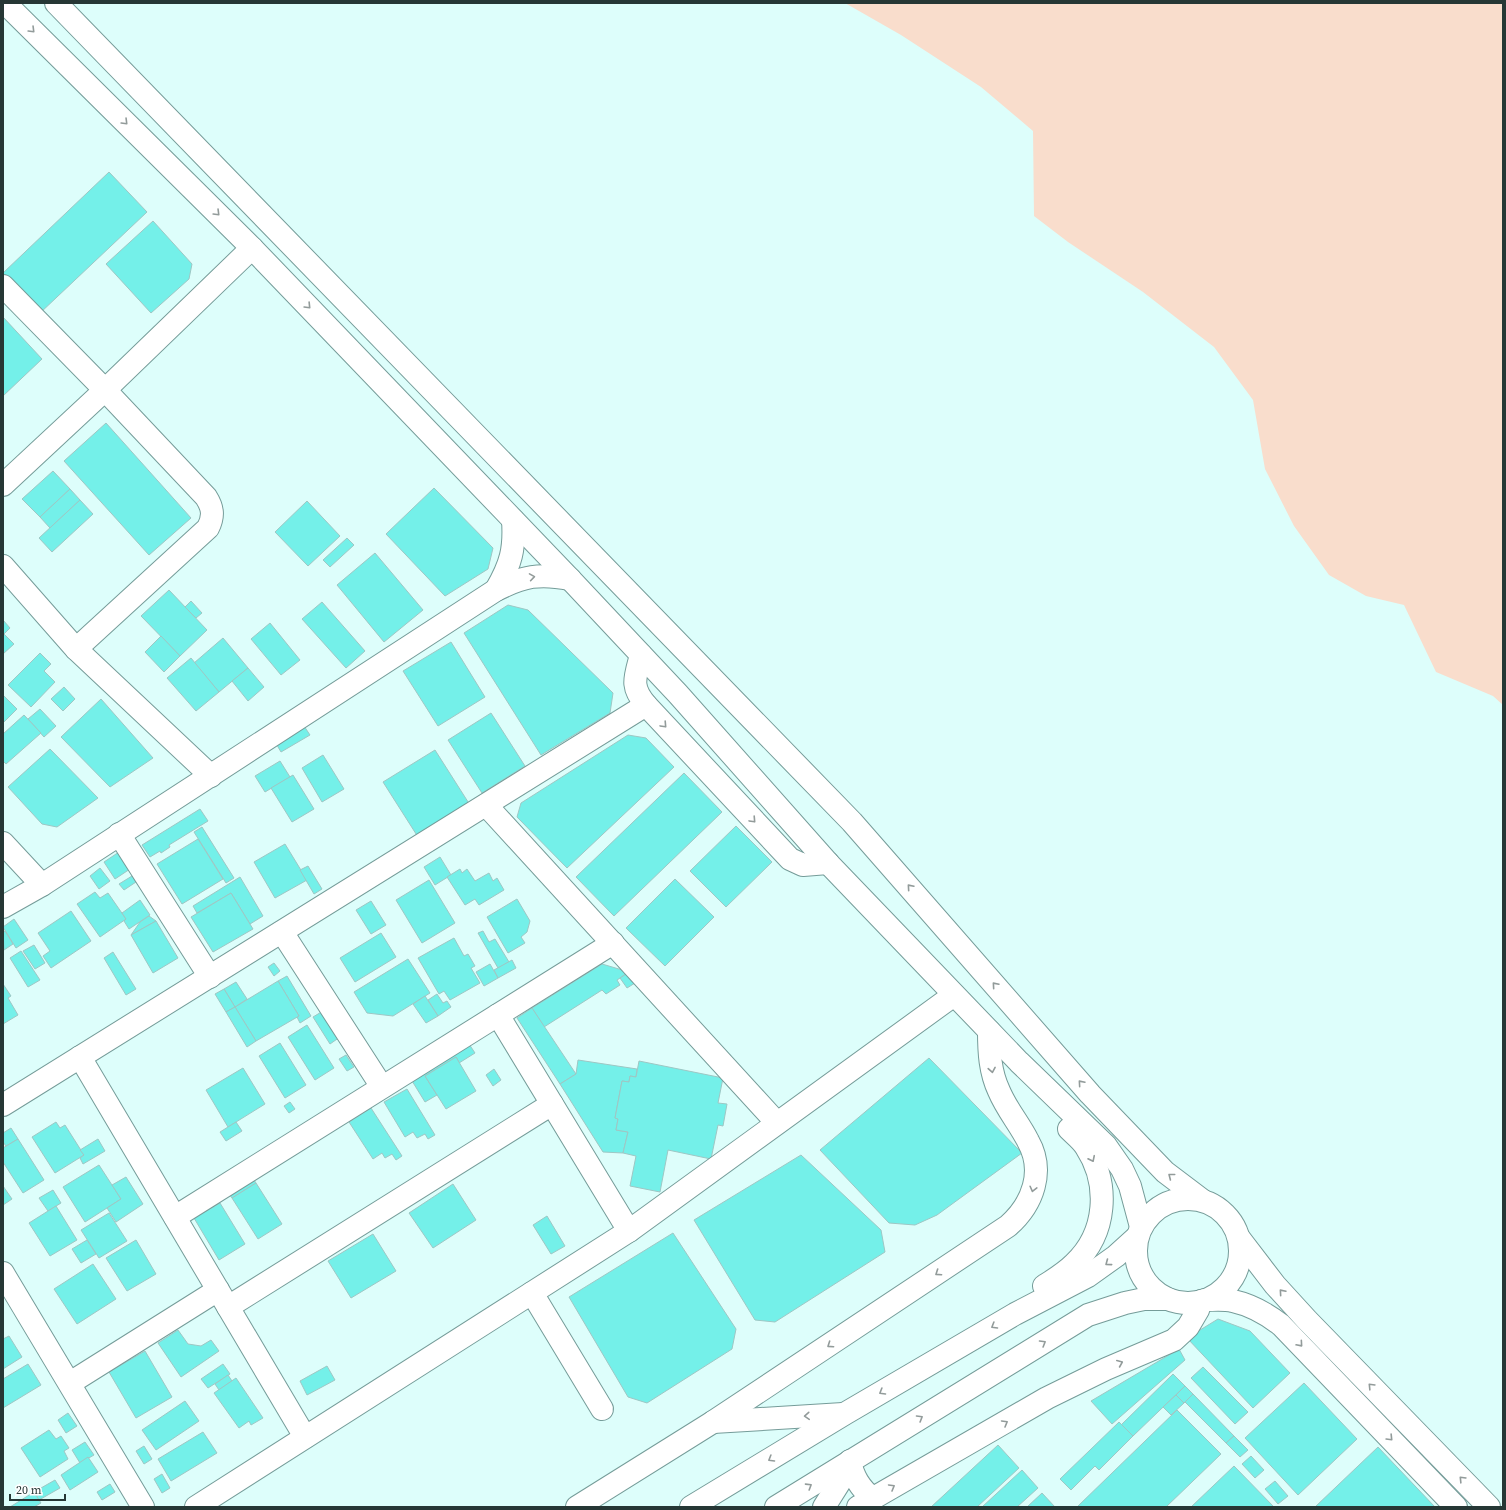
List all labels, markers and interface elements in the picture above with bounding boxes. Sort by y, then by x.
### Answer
one-way arrow [27,25,35,33]
one-way arrow [120,117,128,125]
one-way arrow [212,208,220,216]
one-way arrow [303,301,311,309]
one-way arrow [529,573,535,582]
one-way arrow [660,720,667,728]
one-way arrow [748,815,756,823]
one-way arrow [907,885,914,892]
one-way arrow [993,982,1000,990]
one-way arrow [987,1067,996,1073]
one-way arrow [1078,1080,1085,1088]
one-way arrow [1087,1154,1095,1162]
one-way arrow [1169,1174,1176,1181]
one-way arrow [1029,1185,1038,1192]
one-way arrow [1105,1258,1112,1265]
one-way arrow [935,1268,942,1275]
one-way arrow [1279,1289,1286,1297]
one-way arrow [991,1321,998,1328]
one-way arrow [1296,1339,1303,1347]
one-way arrow [827,1340,834,1347]
one-way arrow [1039,1340,1046,1348]
one-way arrow [1116,1360,1123,1368]
one-way arrow [1369,1383,1376,1391]
one-way arrow [879,1387,886,1394]
one-way arrow [804,1412,810,1420]
one-way arrow [916,1415,923,1423]
one-way arrow [1000,1420,1008,1427]
one-way arrow [1385,1433,1393,1441]
one-way arrow [768,1454,775,1462]
scale bar [10,1476,65,1502]
one-way arrow [1459,1476,1467,1484]
text: 20 m [16,1482,42,1498]
one-way arrow [805,1484,812,1491]
one-way arrow [888,1485,895,1492]

